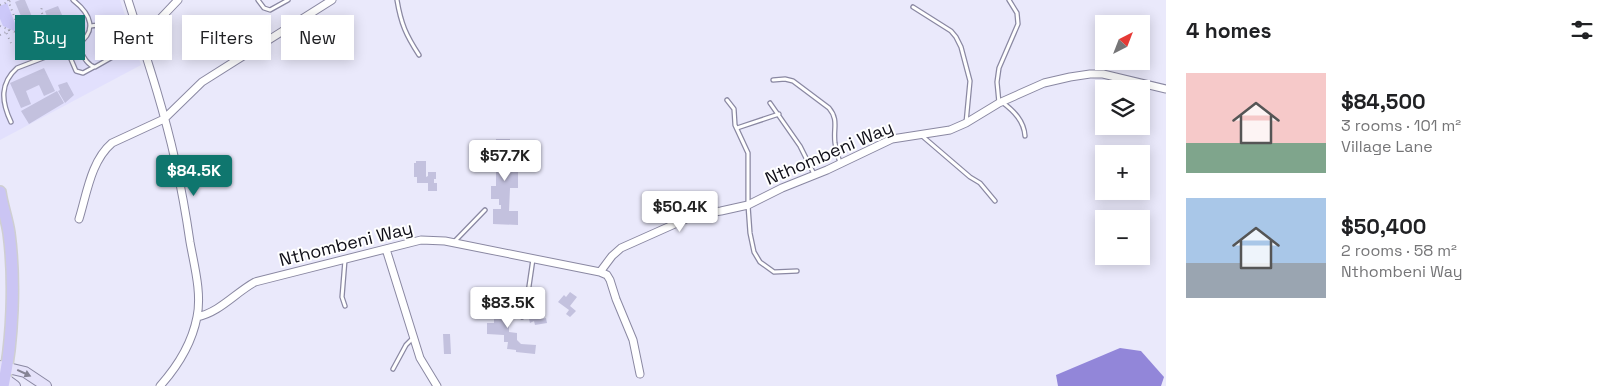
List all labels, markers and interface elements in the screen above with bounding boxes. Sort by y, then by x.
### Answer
chip: Buy [15,15,85,60]
chip: Rent [95,15,172,60]
chip: Filters [182,15,271,60]
chip: New [281,15,354,60]
north arrow [1095,15,1150,70]
map controls [1095,15,1150,265]
icon: filters [1568,16,1596,44]
text: 4 homes [1186,17,1272,44]
button: layers [1095,80,1150,135]
text: $84,500 [1341,88,1426,115]
icon: home [1226,93,1286,153]
street label: Nthombeni Way [761,115,896,190]
text: 3 rooms · 101 m² [1341,115,1461,136]
text: Village Lane [1341,136,1433,157]
pin: $57.7K [464,140,546,182]
text: $57.7K [480,145,530,166]
button: + [1095,145,1150,200]
pin: $84.5K [153,154,235,197]
text: $84.5K [167,160,221,181]
pin: $50.4K [639,190,721,233]
text: $50.4K [653,196,707,217]
button: − [1095,210,1150,265]
text: $50,400 [1341,213,1426,240]
street label: Nthombeni Way [277,216,415,271]
icon: home [1226,218,1286,278]
text: 2 rooms · 58 m² [1341,240,1457,261]
text: Nthombeni Way [1341,261,1463,282]
pin: $83.5K [467,286,549,329]
text: $83.5K [481,292,535,313]
one-way arrow [17,368,32,377]

